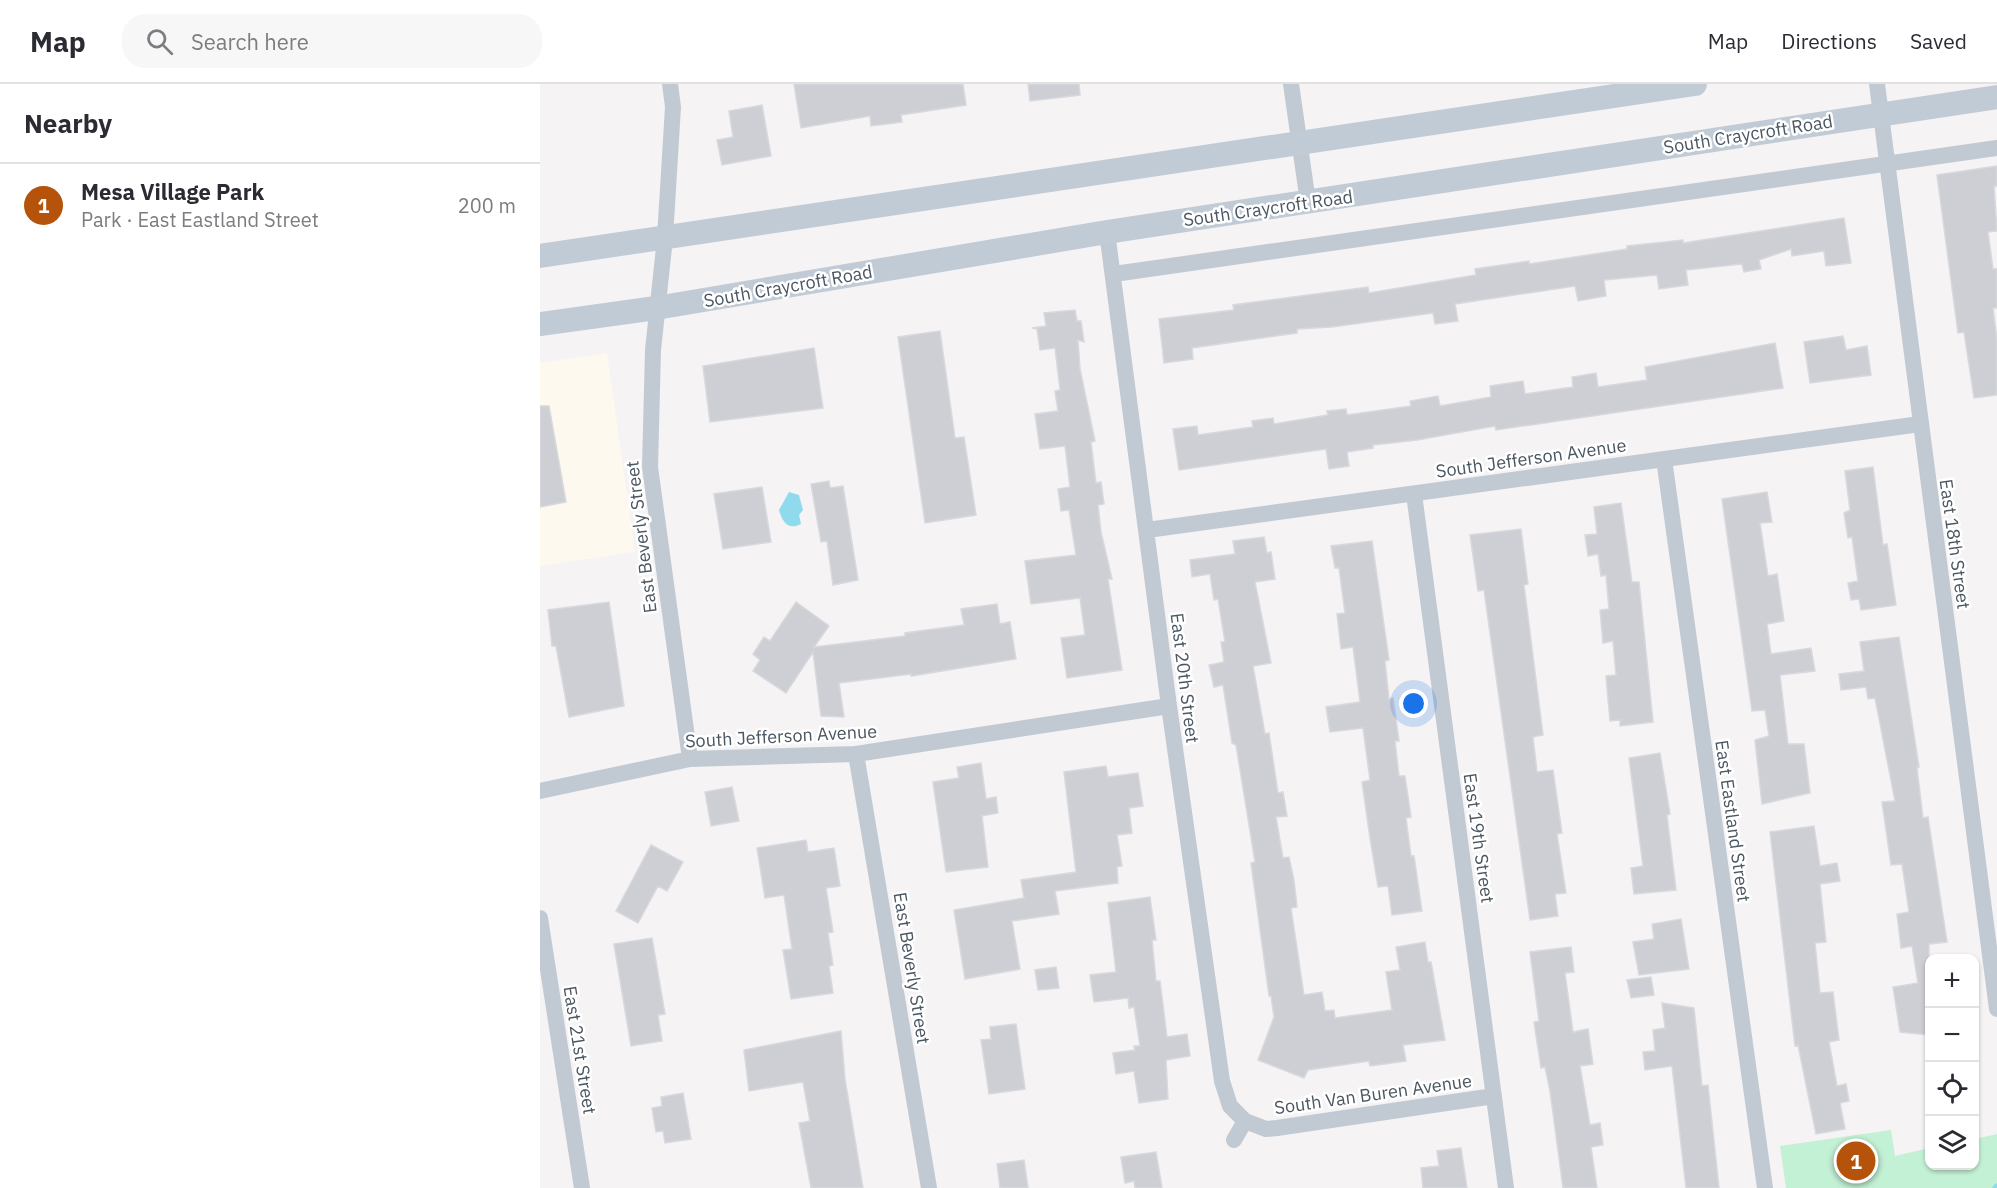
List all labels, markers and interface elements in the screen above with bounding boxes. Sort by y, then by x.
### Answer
search box [122,14,542,68]
text: Map [30,23,86,60]
icon: search [143,25,176,58]
text: Search here [191,27,309,56]
text: Map [1708,27,1748,55]
text: Directions [1781,27,1877,55]
text: Saved [1910,27,1967,55]
text: Nearby [24,106,112,140]
street label: South Craycroft Road [1662,109,1834,159]
text: Mesa Village Park [81,177,264,206]
street label: South Craycroft Road [1182,185,1354,231]
text: 1 [38,192,50,219]
text: 200 m [458,192,516,219]
text: Park · East Eastland Street [81,206,319,233]
street label: South Craycroft Road [702,260,874,312]
street label: South Jefferson Avenue [1434,433,1628,483]
street label: East Beverly Street [620,460,662,614]
street label: East 18th Street [1934,477,1976,611]
street label: East 20th Street [1166,612,1204,744]
your location [1399,689,1428,718]
street label: South Jefferson Avenue [684,719,878,753]
street label: East Eastland Street [1710,739,1756,903]
street label: East 19th Street [1458,771,1500,905]
street label: East Beverly Street [889,890,935,1046]
map controls [1925,954,1979,1170]
button: + [1925,954,1979,1008]
street label: East 21st Street [559,984,601,1116]
button: − [1925,1008,1979,1062]
button: locate [1925,1062,1979,1116]
street label: South Van Buren Avenue [1273,1069,1473,1119]
button: layers [1925,1116,1979,1170]
pin: 1 [1836,1138,1876,1184]

